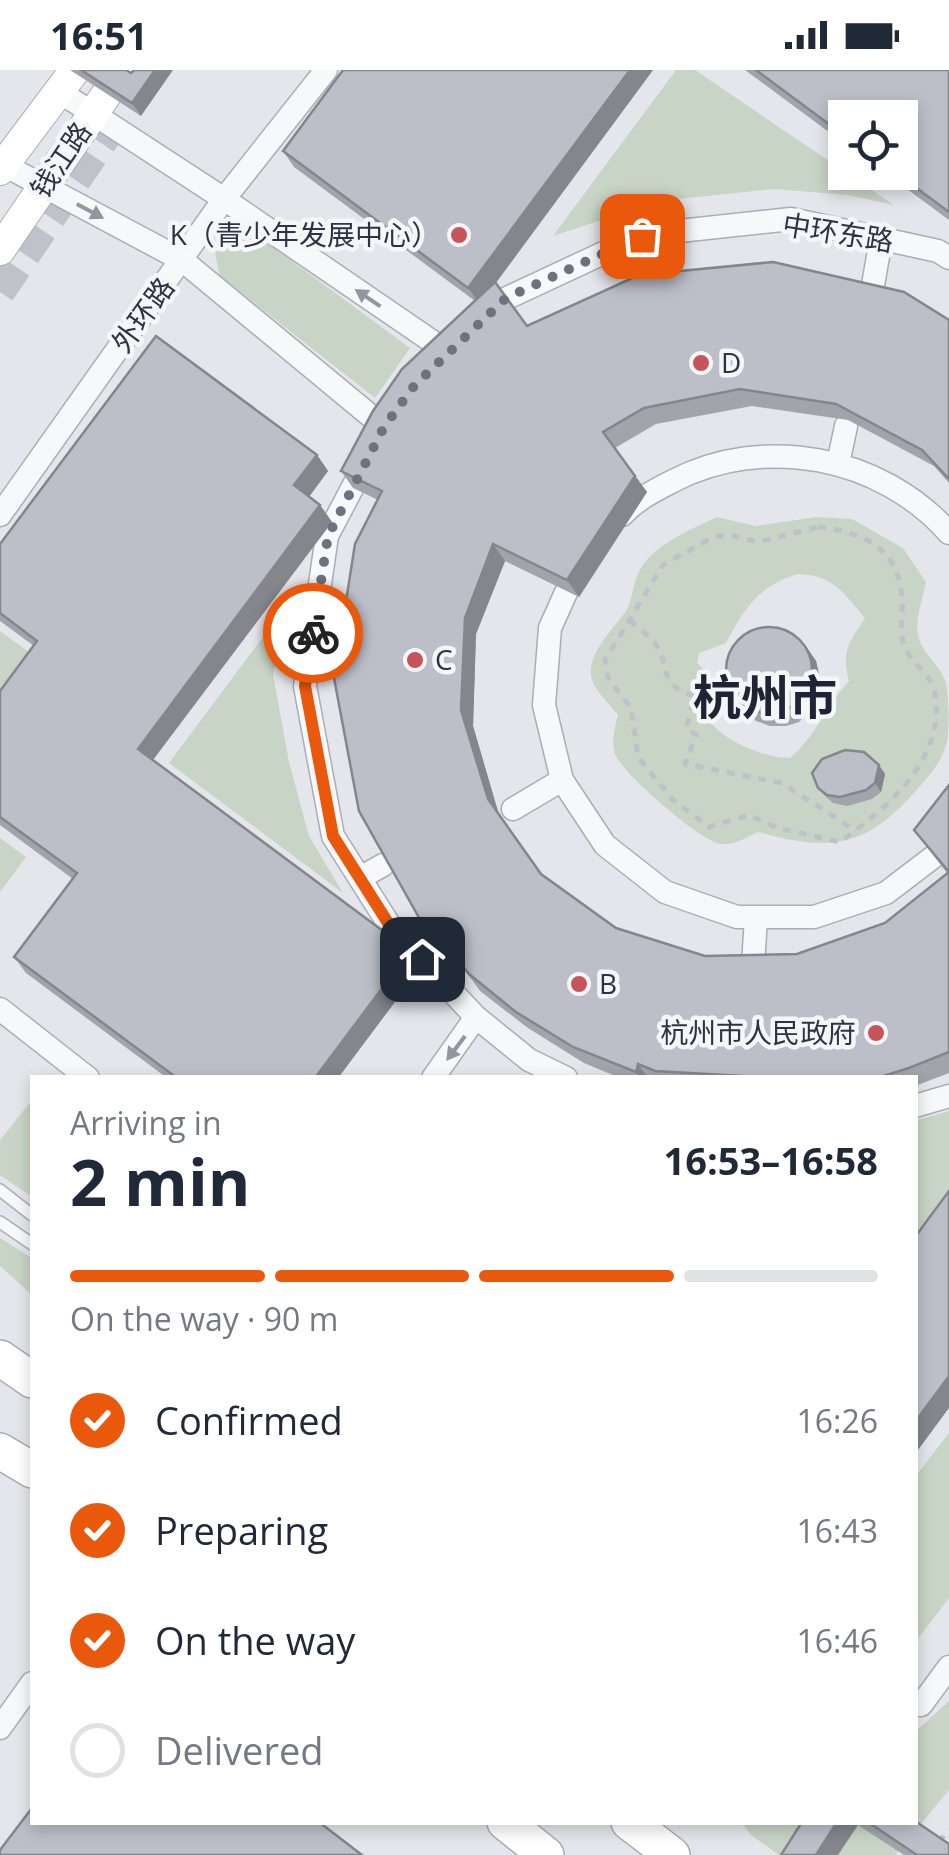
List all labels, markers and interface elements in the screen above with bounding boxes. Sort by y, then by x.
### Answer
text: 16:51 [50,9,148,61]
map controls [828,100,918,190]
button: locate [828,100,918,190]
street label: 钱江路 [21,114,99,205]
pin [600,194,685,279]
one-way arrow [75,202,104,219]
street label: 中环东路 [780,204,896,260]
icon: bag [615,209,670,264]
place label: K（青少年发展中心） [170,215,439,253]
marker: K（青少年发展中心） [448,224,470,246]
street label: 外环路 [102,269,182,360]
one-way arrow [355,289,382,308]
place label: D [721,343,741,381]
marker: D [690,352,712,374]
courier [263,583,363,683]
icon: bike [286,606,341,661]
place label: C [435,640,453,678]
marker: C [404,649,426,671]
district label: 杭州市 [693,664,837,729]
pin [380,917,465,1002]
icon: home [395,932,450,987]
place label: B [599,964,617,1002]
marker: B [568,973,590,995]
place label: 杭州市人民政府 [660,1013,856,1051]
marker: 杭州市人民政府 [865,1022,887,1044]
one-way arrow [446,1035,466,1061]
text: Arriving in [70,1101,222,1144]
text: 16:53–16:58 [664,1134,878,1186]
text: 2 min [70,1137,250,1225]
text: On the way · 90 m [70,1297,338,1340]
icon: check [70,1393,125,1448]
text: Confirmed [155,1394,343,1446]
text: 16:26 [796,1399,878,1442]
icon: check [70,1503,125,1558]
text: Preparing [155,1504,328,1556]
text: 16:43 [796,1509,878,1552]
icon: check [70,1613,125,1668]
text: On the way [155,1614,355,1666]
text: 16:46 [796,1619,878,1662]
text: Delivered [155,1724,324,1776]

